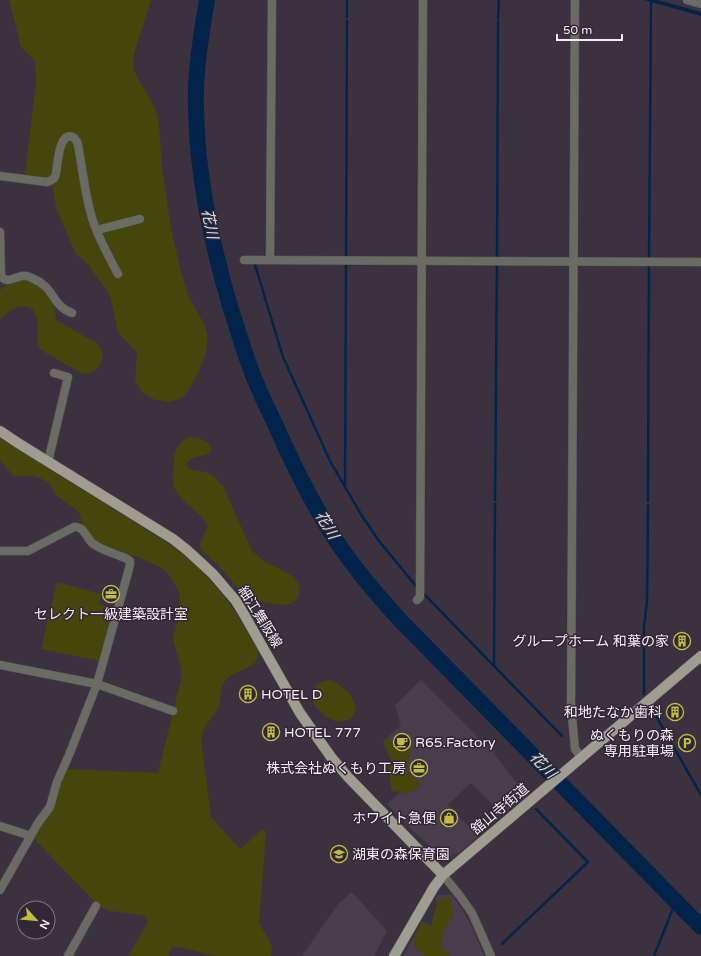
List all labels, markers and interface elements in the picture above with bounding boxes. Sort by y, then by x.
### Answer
scale bar [557,16,622,42]
text: 50 m [563,23,592,37]
water label: 花川 [198,207,222,242]
water label: 花川 [312,508,343,544]
street label: 細江舞阪線 [234,583,286,651]
office icon: セレクト一級建築設計室 [101,584,121,604]
place label: セレクト一級建築設計室 [34,606,188,623]
building icon: グループホーム 和葉の家 [672,631,692,651]
place label: グループホーム 和葉の家 [513,633,669,650]
building icon: HOTEL D [238,684,258,704]
place label: HOTEL D [261,686,322,703]
building icon: 和地たなか歯科 [665,702,685,722]
place label: 和地たなか歯科 [564,704,662,721]
building icon: HOTEL 777 [261,722,281,742]
place label: HOTEL 777 [284,724,361,741]
place label: ぬくもりの森 専用駐車場 [590,727,674,760]
cafe icon: R65.Factory [392,732,412,752]
parking icon: ぬくもりの森 専用駐車場 [677,733,697,753]
place label: R65.Factory [415,734,496,751]
water label: 花川 [526,748,561,783]
office icon: 株式会社ぬくもり工房 [409,758,429,778]
place label: 株式会社ぬくもり工房 [266,760,406,777]
street label: 舘山寺街道 [468,780,532,838]
shop icon: ホワイト急便 [439,808,459,828]
place label: ホワイト急便 [352,810,436,827]
school or university icon: 湖東の森保育園 [329,844,349,864]
place label: 湖東の森保育園 [352,846,450,863]
north arrow [16,900,56,940]
text: N [37,917,52,931]

